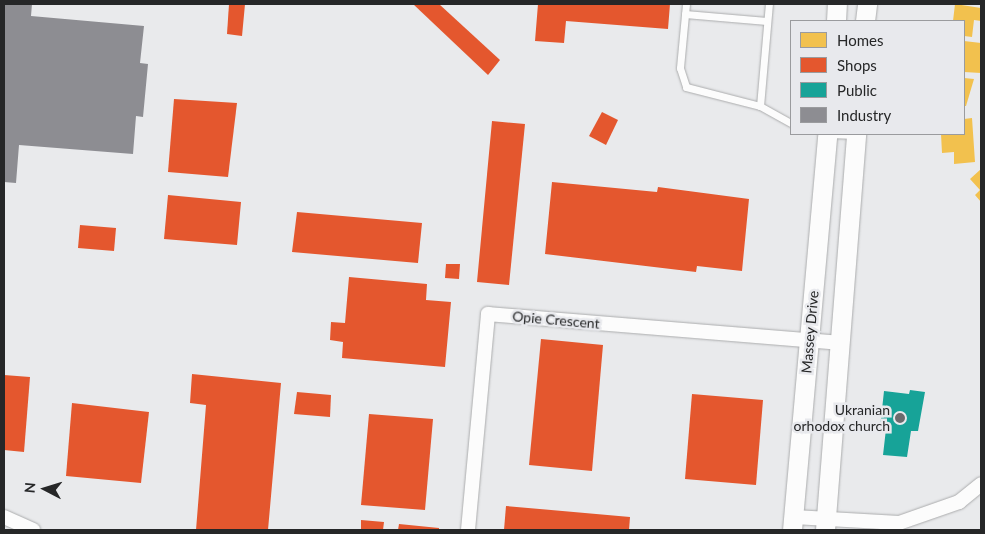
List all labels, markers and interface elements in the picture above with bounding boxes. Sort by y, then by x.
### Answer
legend [790,20,965,135]
text: Homes [837,31,883,49]
text: Shops [837,56,877,74]
text: Public [837,81,877,99]
text: Industry [837,106,891,124]
street label: Massey Drive [798,290,822,374]
street label: Opie Crescent [512,308,600,332]
place label: Ukranian orhodox church [794,402,890,434]
marker: Ukranian orhodox church [894,412,906,424]
north arrow [20,464,70,514]
text: N [21,482,38,494]

